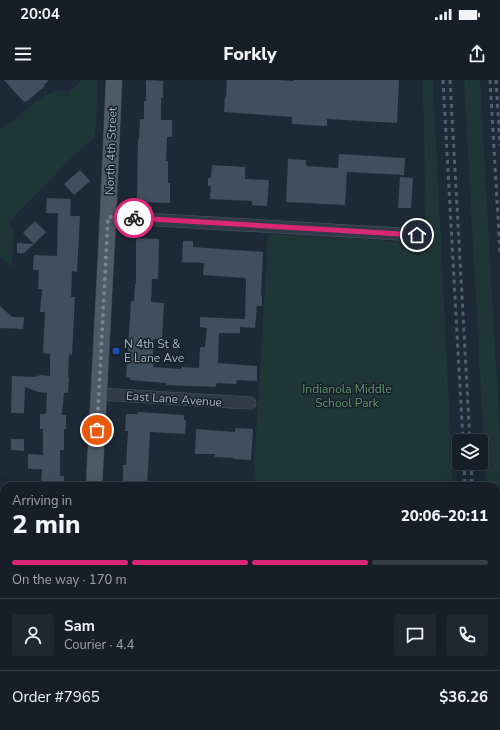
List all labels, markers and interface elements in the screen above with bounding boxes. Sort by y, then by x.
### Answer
text: 20:04 [20,4,60,24]
text: Forkly [223,42,277,66]
icon: menu [12,43,34,65]
icon: share [466,43,488,65]
street label: North 4th Street [101,106,121,195]
courier [114,198,154,238]
icon: bike [123,207,145,229]
pin [400,218,434,252]
icon: home [406,224,428,246]
place label: N 4th St & E Lane Ave [124,336,184,366]
marker: N 4th St & E Lane Ave [111,346,121,356]
park label: Indianola Middle School Park [302,381,392,411]
street label: East Lane Avenue [125,388,223,410]
pin [80,413,114,447]
icon: bag [86,419,108,441]
map controls [452,434,488,470]
button: layers [452,434,488,470]
text: Arriving in [12,492,72,510]
text: 20:06–20:11 [401,506,488,526]
text: 2 min [12,507,80,542]
text: On the way · 170 m [12,571,127,589]
button: person [12,614,54,656]
button: chat [394,614,436,656]
button: phone [446,614,488,656]
text: Sam [64,616,95,636]
text: Courier · 4.4 [64,636,134,654]
text: Order #7965 [12,687,100,707]
text: $36.26 [439,687,488,707]

